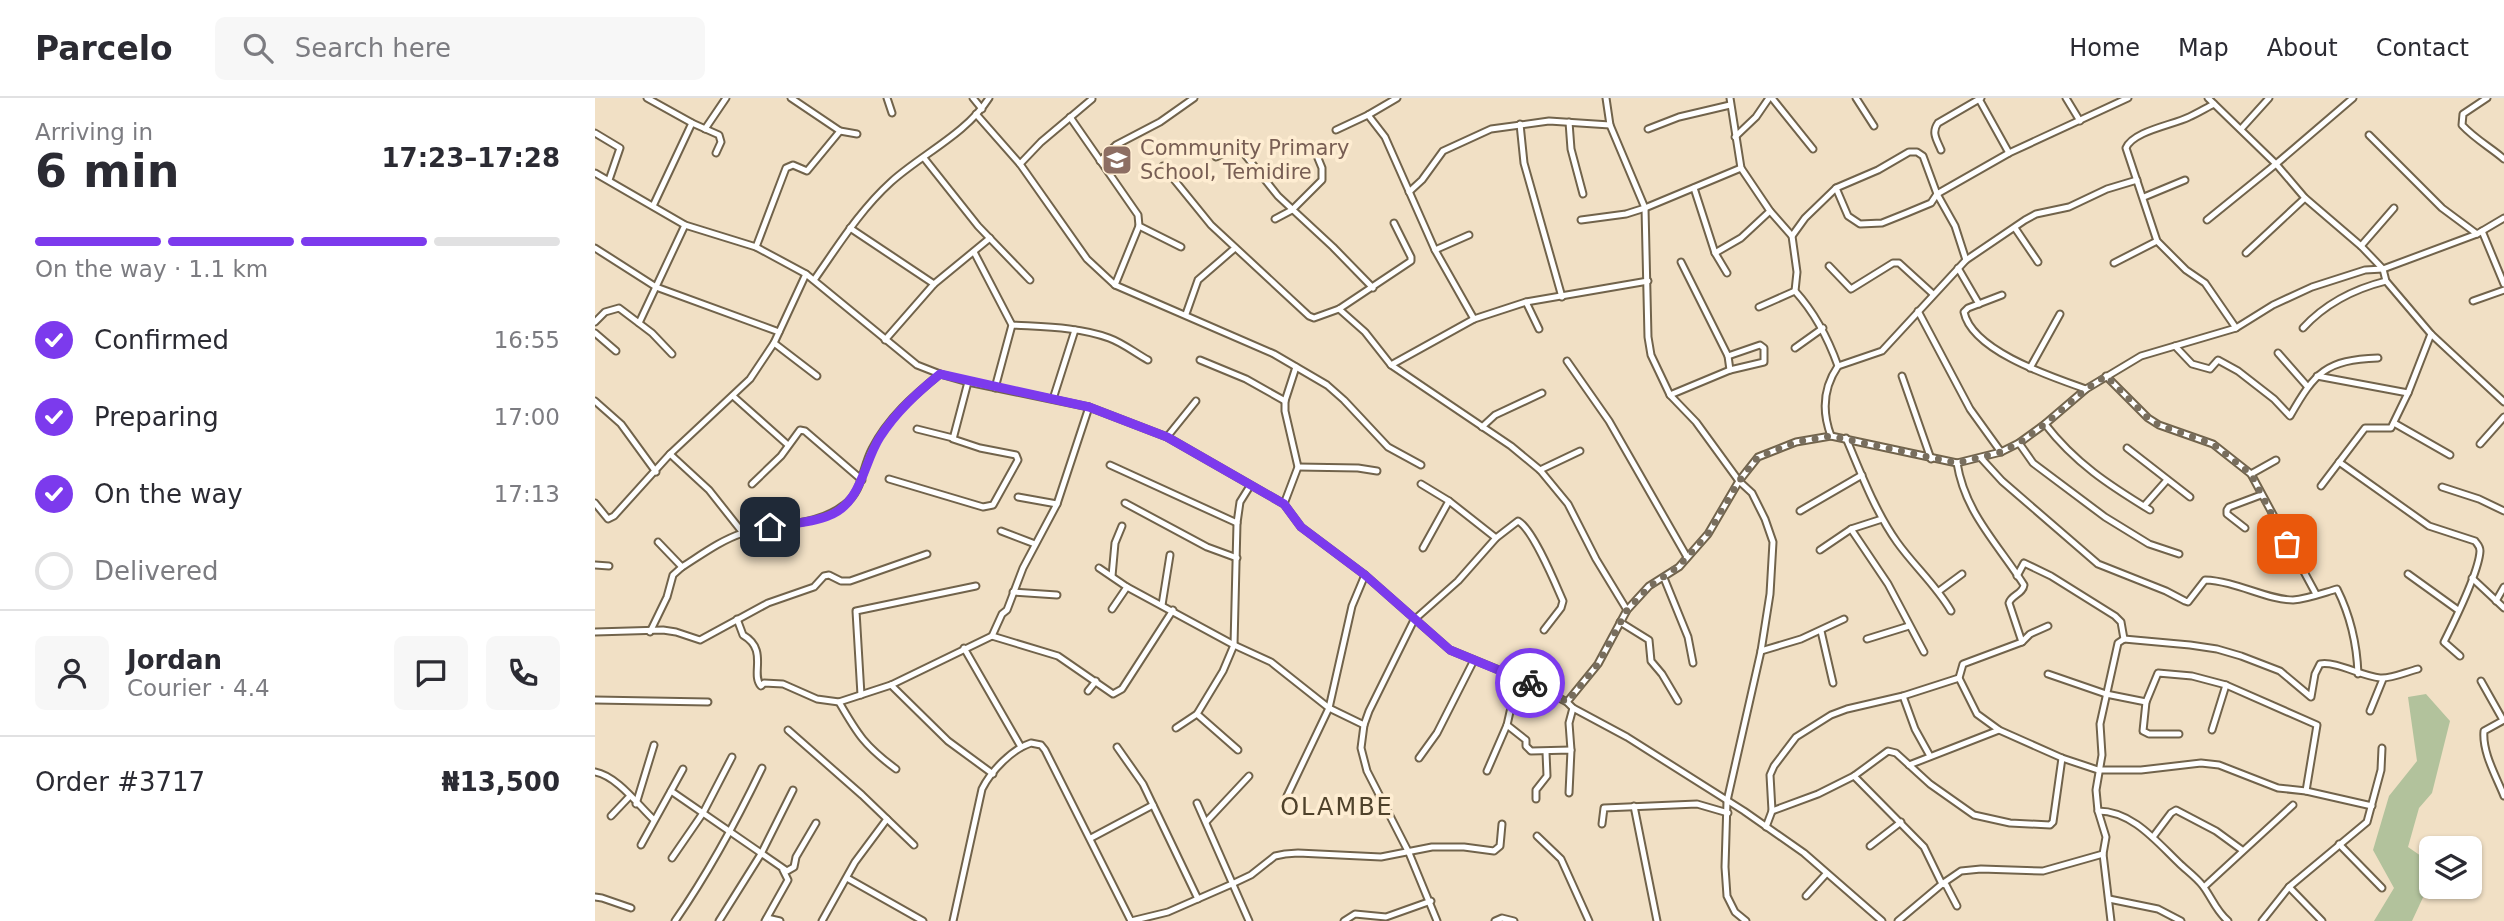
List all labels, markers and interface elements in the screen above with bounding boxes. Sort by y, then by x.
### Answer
search box [215,17,705,80]
text: Parcelo [35,29,173,68]
icon: search [239,29,277,67]
text: Search here [295,33,451,63]
text: Home [2069,34,2140,62]
text: Map [2178,34,2229,62]
text: About [2267,34,2338,62]
text: Contact [2376,34,2469,62]
text: Arriving in [35,119,153,145]
place label: Community Primary School, Temidire [1140,136,1349,184]
text: 17:23–17:28 [381,143,560,173]
school or university icon: Community Primary School, Temidire [1100,143,1134,177]
text: 6 min [35,144,179,198]
text: On the way · 1.1 km [35,256,268,282]
icon: check [35,321,73,359]
text: Confirmed [94,325,229,355]
text: 16:55 [494,327,560,353]
icon: check [35,398,73,436]
text: Preparing [94,402,219,432]
text: 17:00 [494,404,560,430]
icon: check [35,475,73,513]
text: On the way [94,479,243,509]
text: 17:13 [494,481,560,507]
pin [740,497,800,557]
icon: home [751,508,789,546]
pin [2257,514,2317,574]
icon: bag [2268,525,2306,563]
text: Delivered [94,556,218,586]
button: person [35,636,109,710]
button: chat [394,636,468,710]
button: phone [486,636,560,710]
text: Jordan [127,645,222,675]
courier [1495,648,1565,718]
icon: bike [1511,664,1549,702]
text: Courier · 4.4 [127,675,270,701]
text: Order #3717 [35,767,205,797]
text: ₦13,500 [442,767,560,797]
district label: OLAMBE [1280,793,1394,821]
map controls [2419,836,2482,899]
button: layers [2419,836,2482,899]

